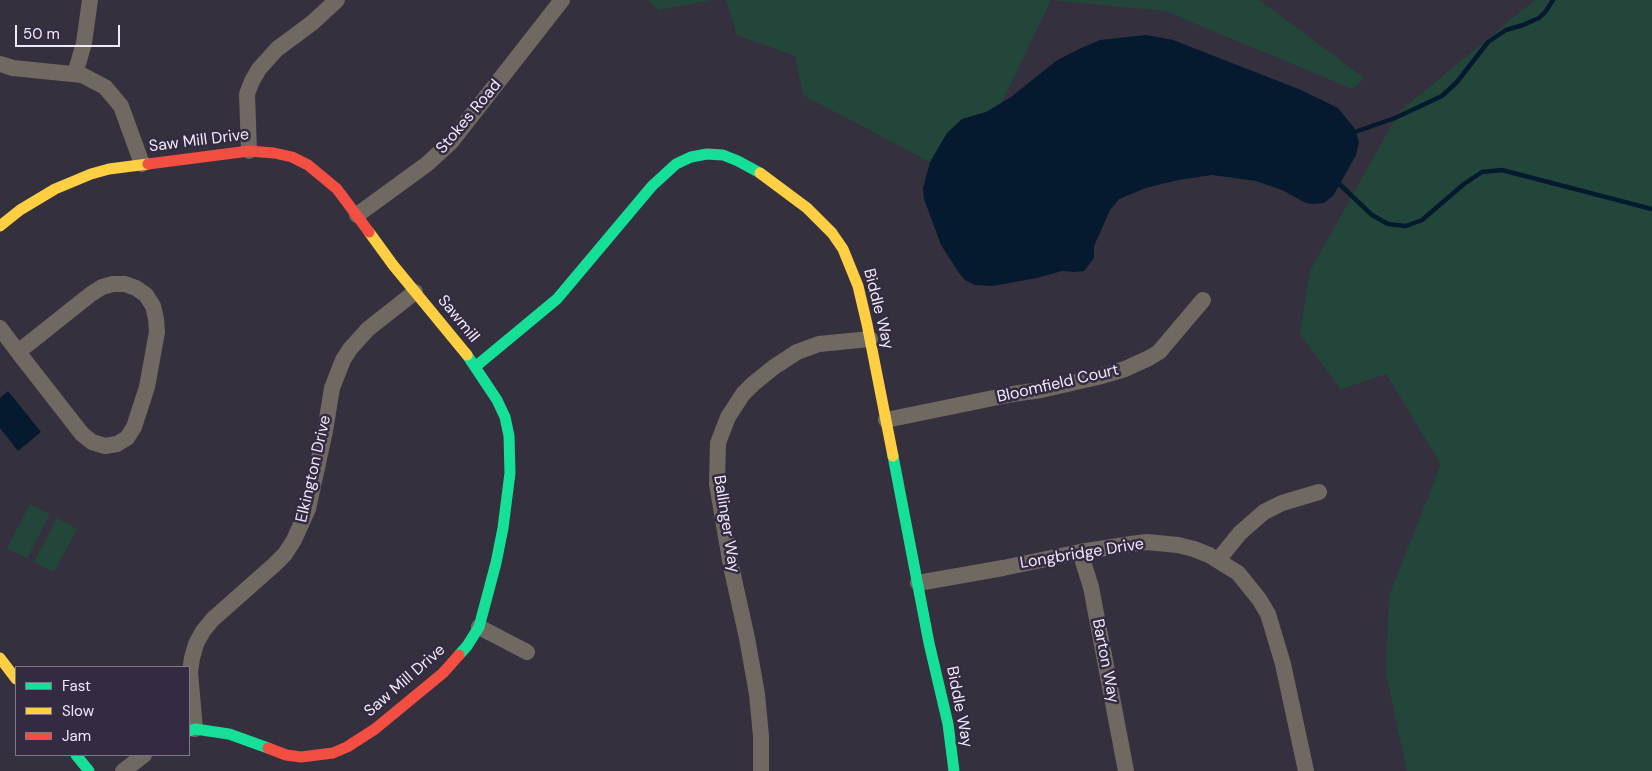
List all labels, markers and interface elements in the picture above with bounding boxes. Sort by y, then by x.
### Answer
scale bar [18,15,122,47]
text: 50 m [23,24,60,44]
street label: Stokes Road [432,76,506,158]
street label: Saw Mill Drive [148,125,250,157]
street label: Biddle Way [859,267,897,351]
street label: Sawmill [433,291,483,347]
street label: Bloomfield Court [995,361,1121,407]
street label: Elkington Drive [292,413,336,525]
street label: Ballinger Way [709,474,743,574]
street label: Longbridge Drive [1019,535,1145,573]
street label: Barton Way [1087,617,1123,705]
street label: Saw Mill Drive [361,641,449,721]
street label: Biddle Way [942,665,976,749]
legend [15,666,190,756]
text: Fast [62,676,91,696]
text: Slow [62,701,94,721]
text: Jam [62,726,91,746]

